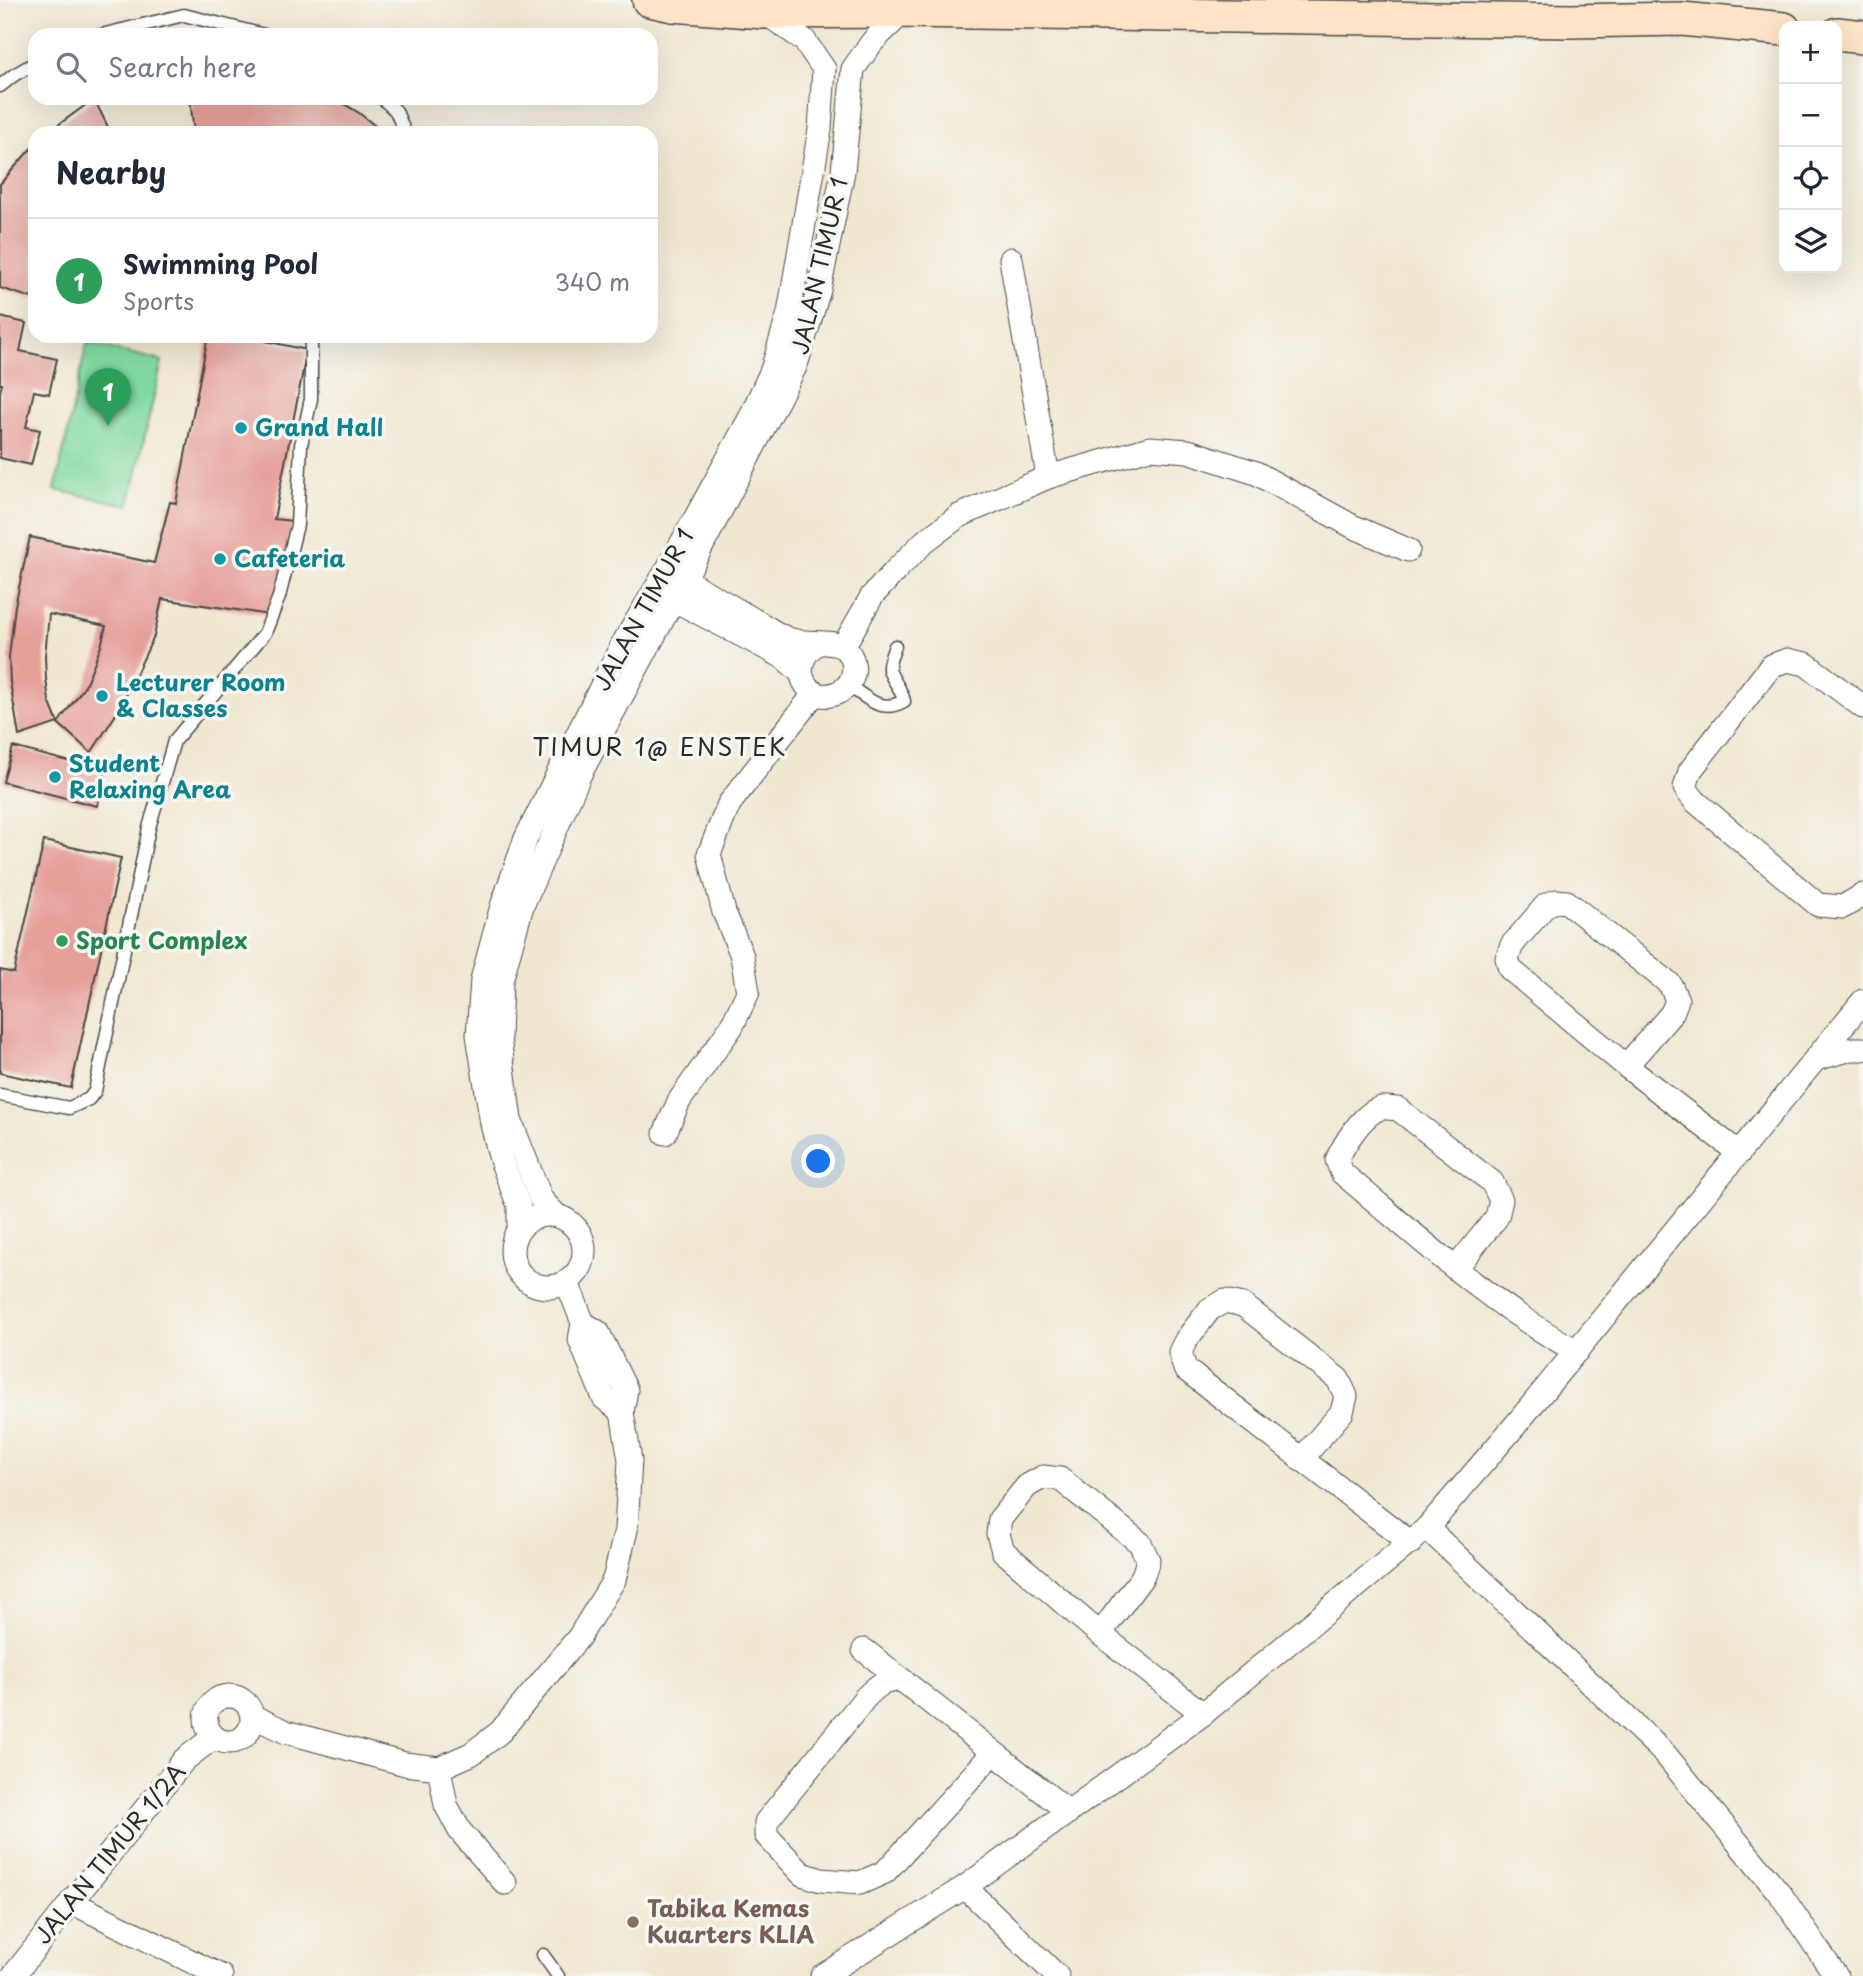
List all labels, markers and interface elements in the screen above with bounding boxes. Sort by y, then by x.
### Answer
map controls [1779,21,1842,273]
button: + [1779,21,1842,84]
search box [28,28,658,105]
text: Search here [108,47,257,86]
icon: search [52,48,90,86]
button: − [1779,84,1842,147]
button: locate [1779,147,1842,210]
text: Nearby [56,149,166,194]
street label: JALAN TIMUR 1 [781,174,856,358]
button: layers [1779,210,1842,273]
text: Swimming Pool [123,244,318,283]
text: 1 [74,264,85,299]
text: 340 m [555,264,630,299]
text: Sports [123,283,194,318]
pin: 1 [85,368,131,426]
place label: Grand Hall [255,409,383,444]
marker: Grand Hall [233,420,249,436]
street label: JALAN TIMUR 1 [584,522,702,697]
place label: Cafeteria [234,540,345,575]
marker: Cafeteria [212,551,228,567]
place label: Lecturer Room & Classes [116,664,286,725]
marker: Lecturer Room & Classes [94,688,110,704]
district label: TIMUR 1@ ENSTEK [532,728,788,764]
place label: Student Relaxing Area [69,745,231,806]
marker: Student Relaxing Area [47,769,63,785]
place label: Sport Complex [76,922,248,957]
marker: Sport Complex [54,933,70,949]
your location [801,1144,835,1178]
street label: JALAN TIMUR 1/2A [25,1755,193,1951]
place label: Tabika Kemas Kuarters KLIA [647,1890,814,1951]
marker: Tabika Kemas Kuarters KLIA [625,1914,641,1930]

